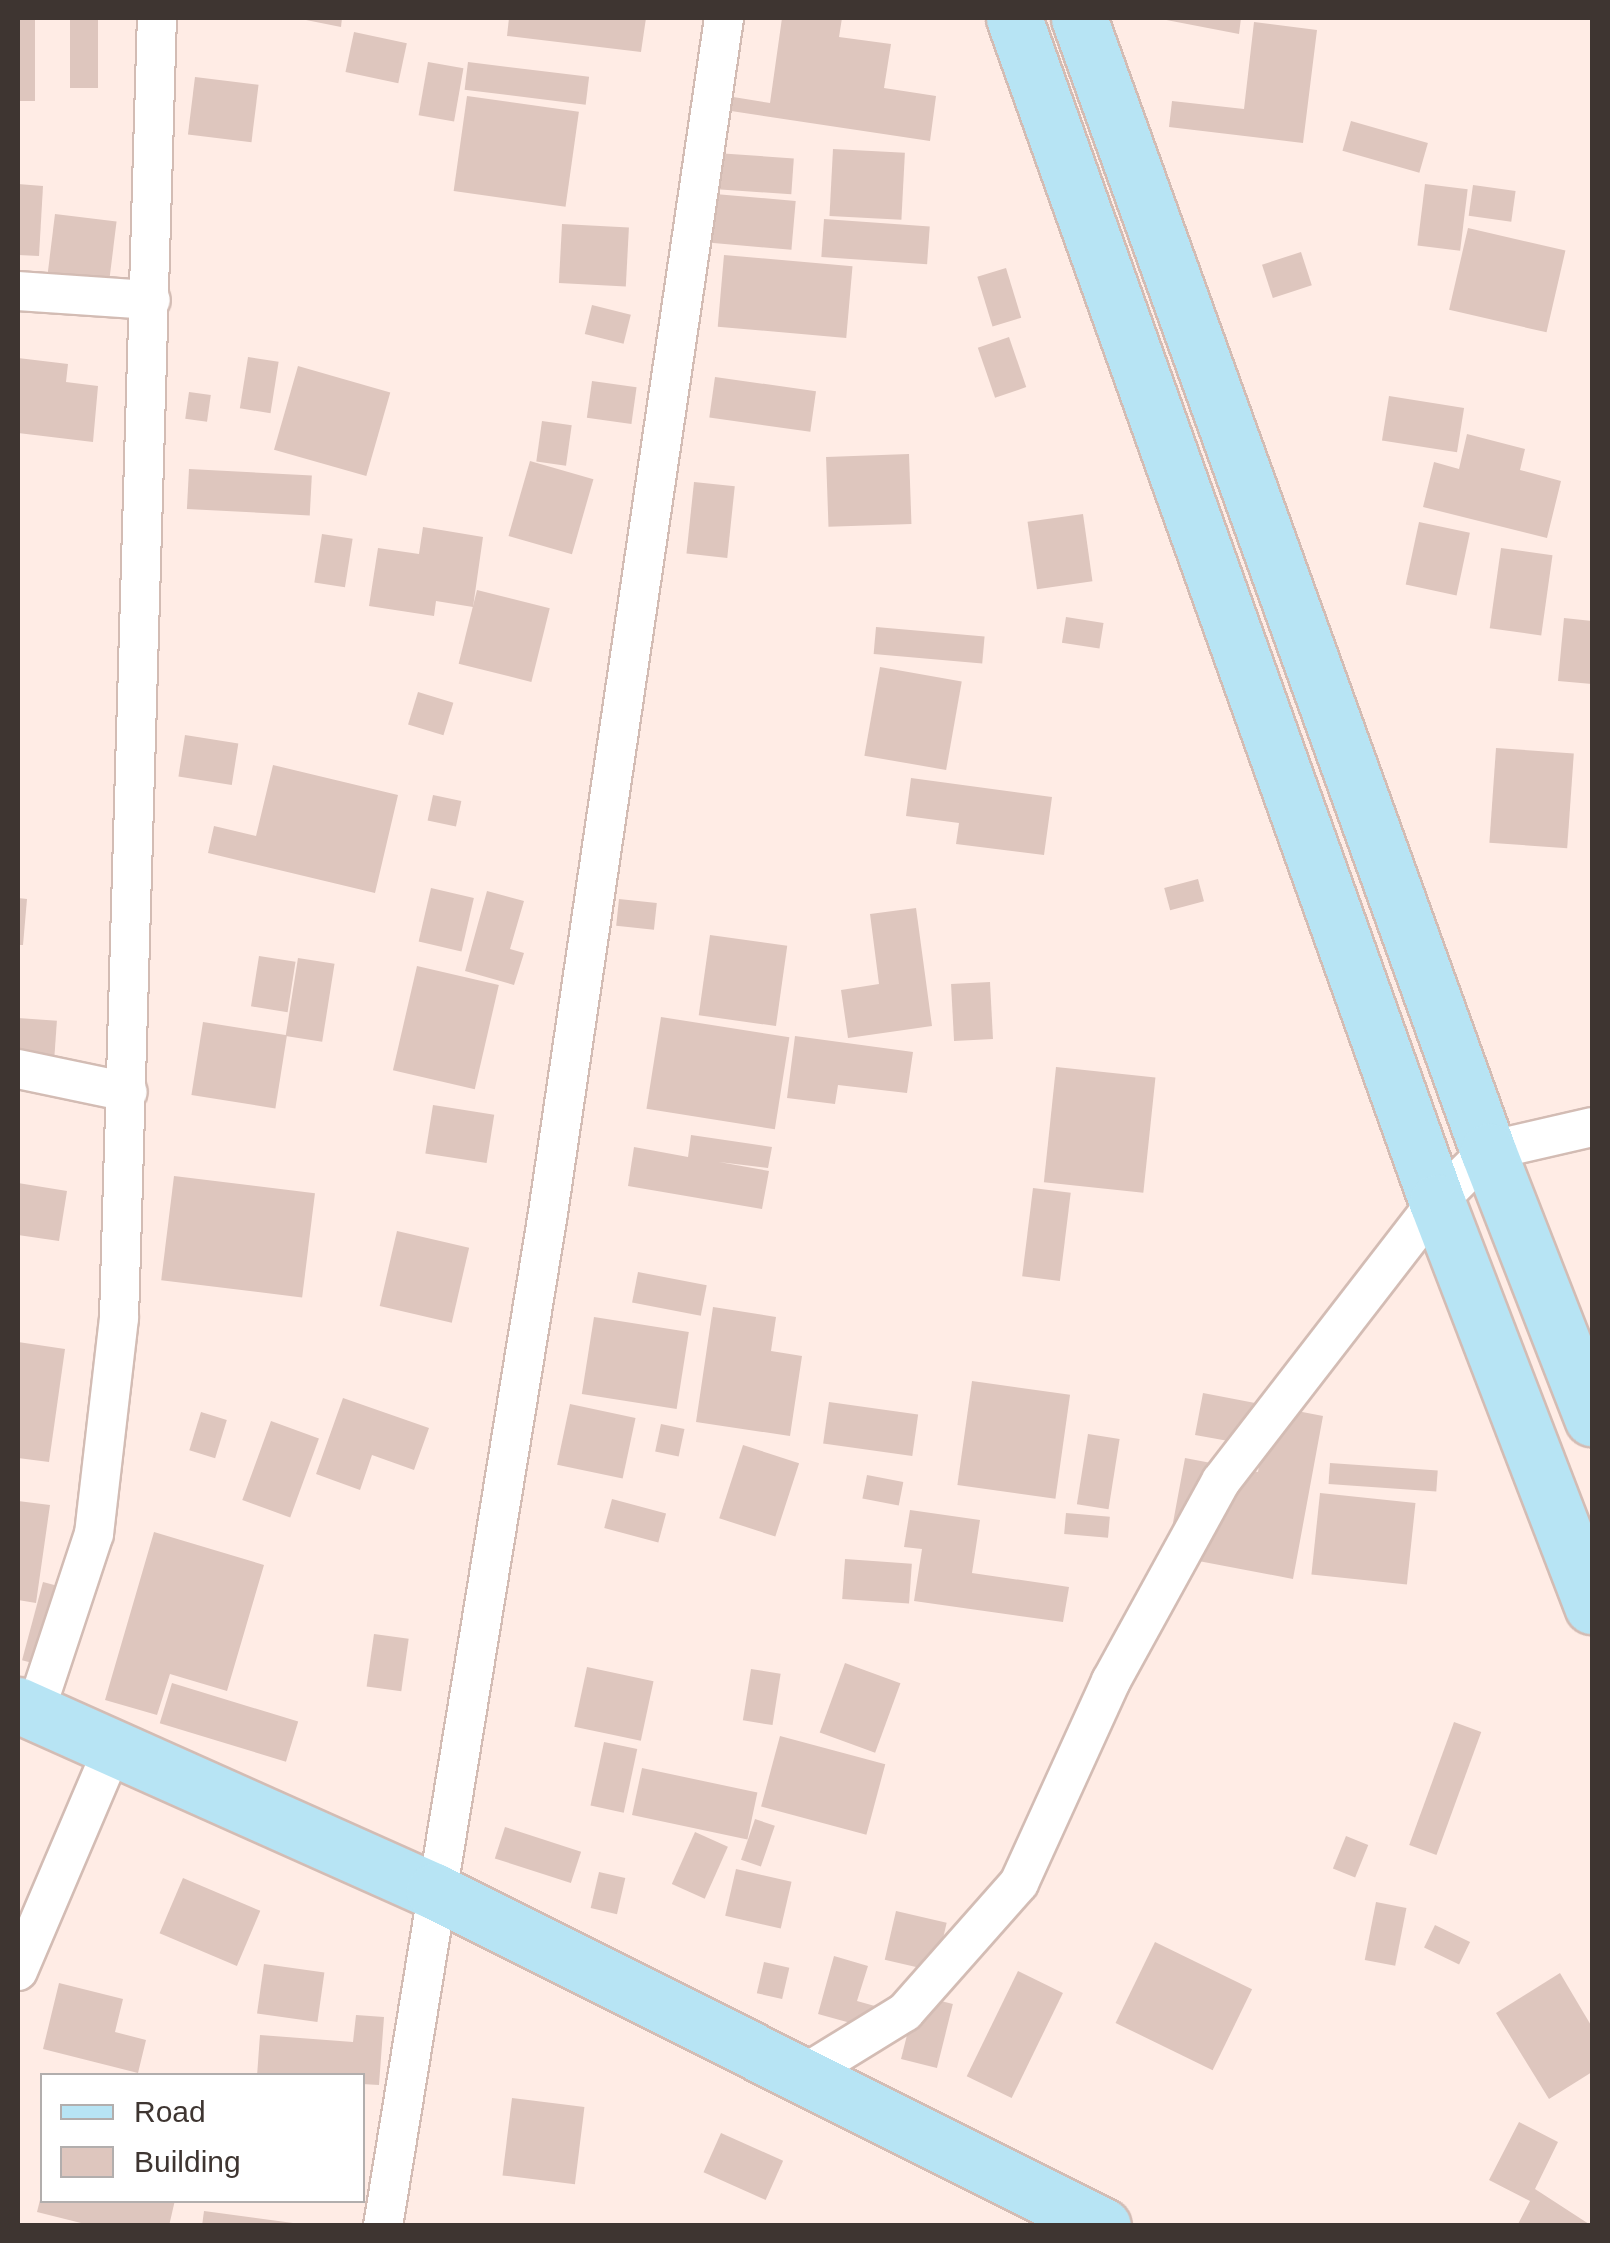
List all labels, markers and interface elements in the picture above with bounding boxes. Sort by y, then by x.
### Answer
legend [40,2073,365,2203]
text: Road [134,2095,206,2128]
text: Building [134,2145,241,2178]

